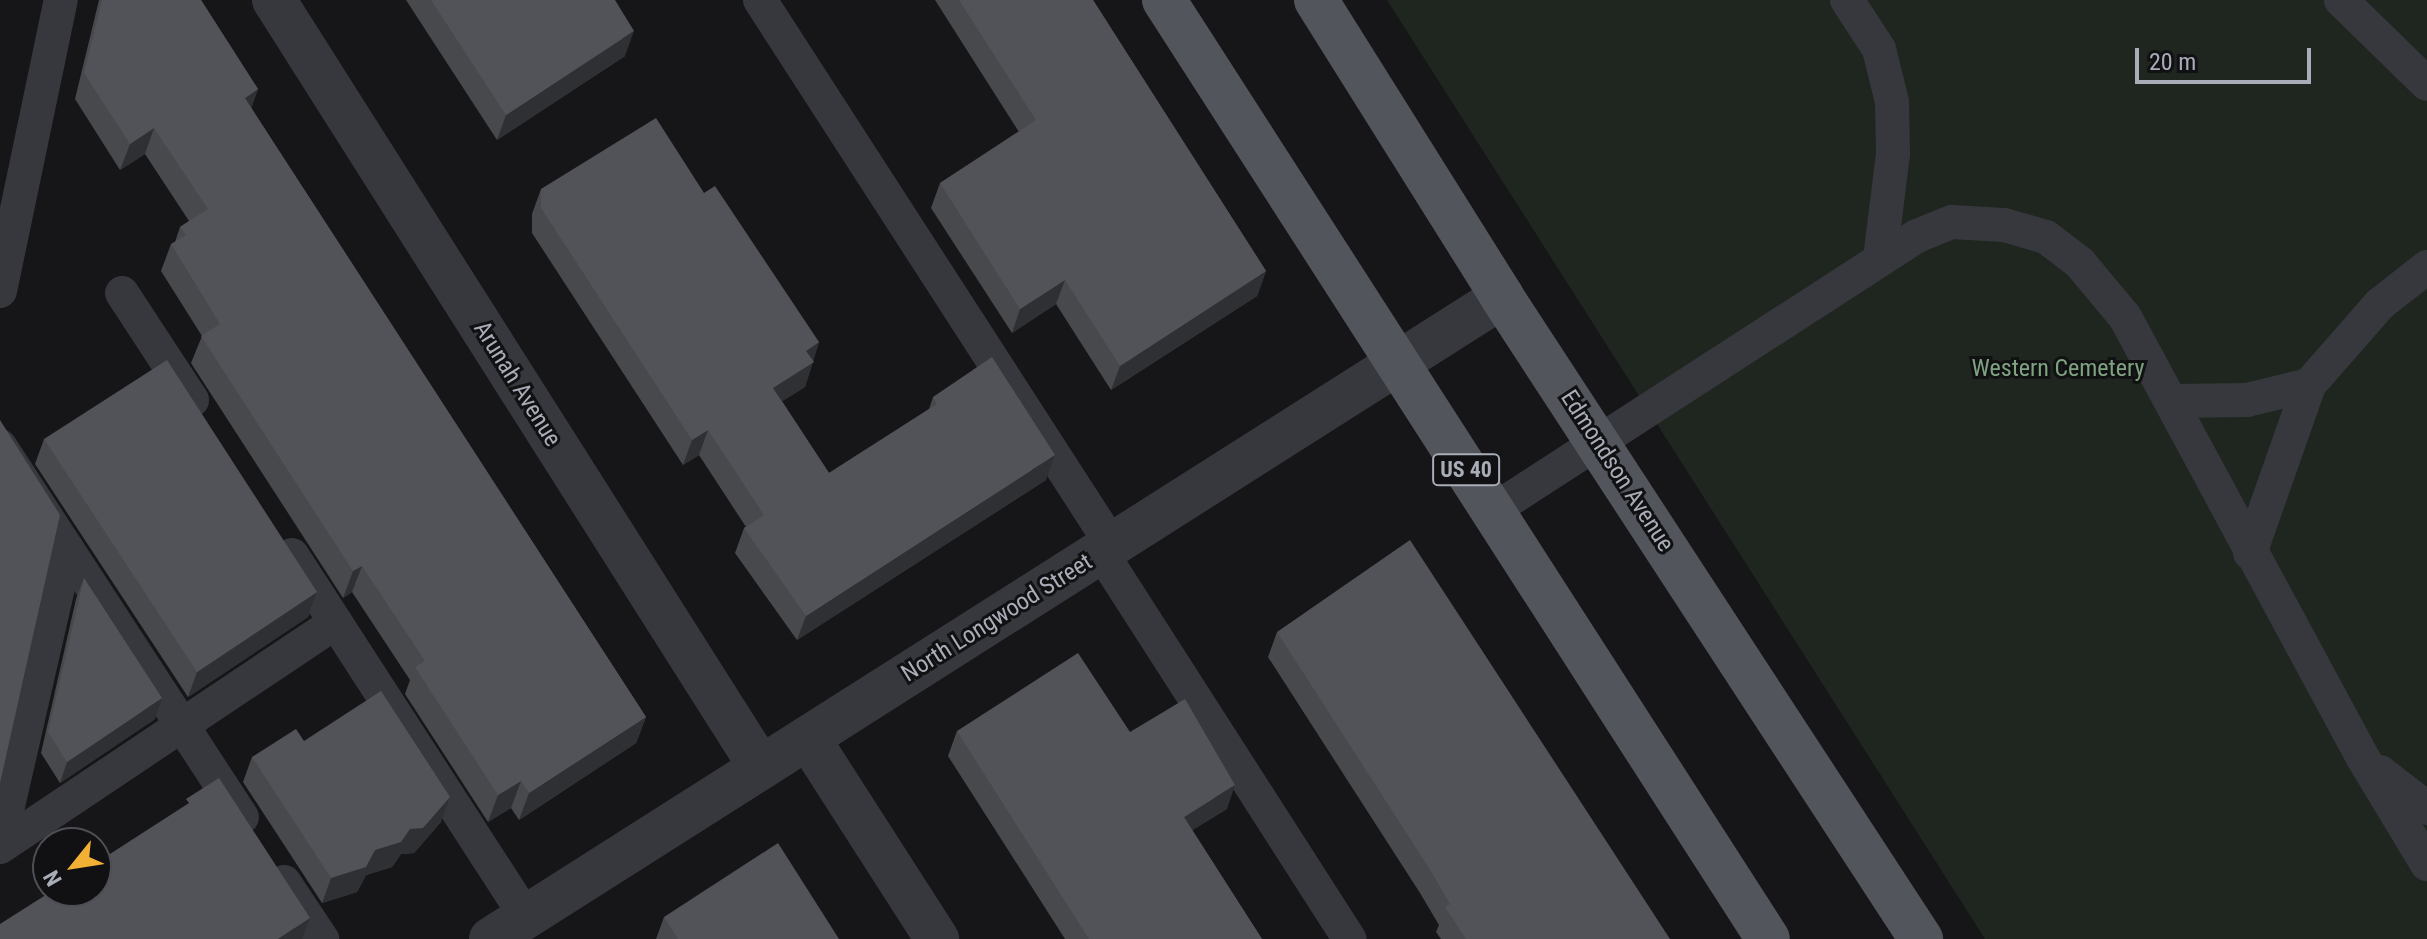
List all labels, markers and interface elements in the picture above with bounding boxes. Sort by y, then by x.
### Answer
scale bar [2139,32,2315,82]
text: 20 m [2149,48,2196,76]
street label: Arunah Avenue [467,316,567,452]
park label: Western Cemetery [1972,355,2144,383]
street label: Edmondson Avenue [1554,385,1680,557]
road number: US 40 [1432,452,1500,488]
street label: North Longwood Street [896,548,1098,688]
north arrow [32,827,112,907]
text: N [38,866,67,890]

